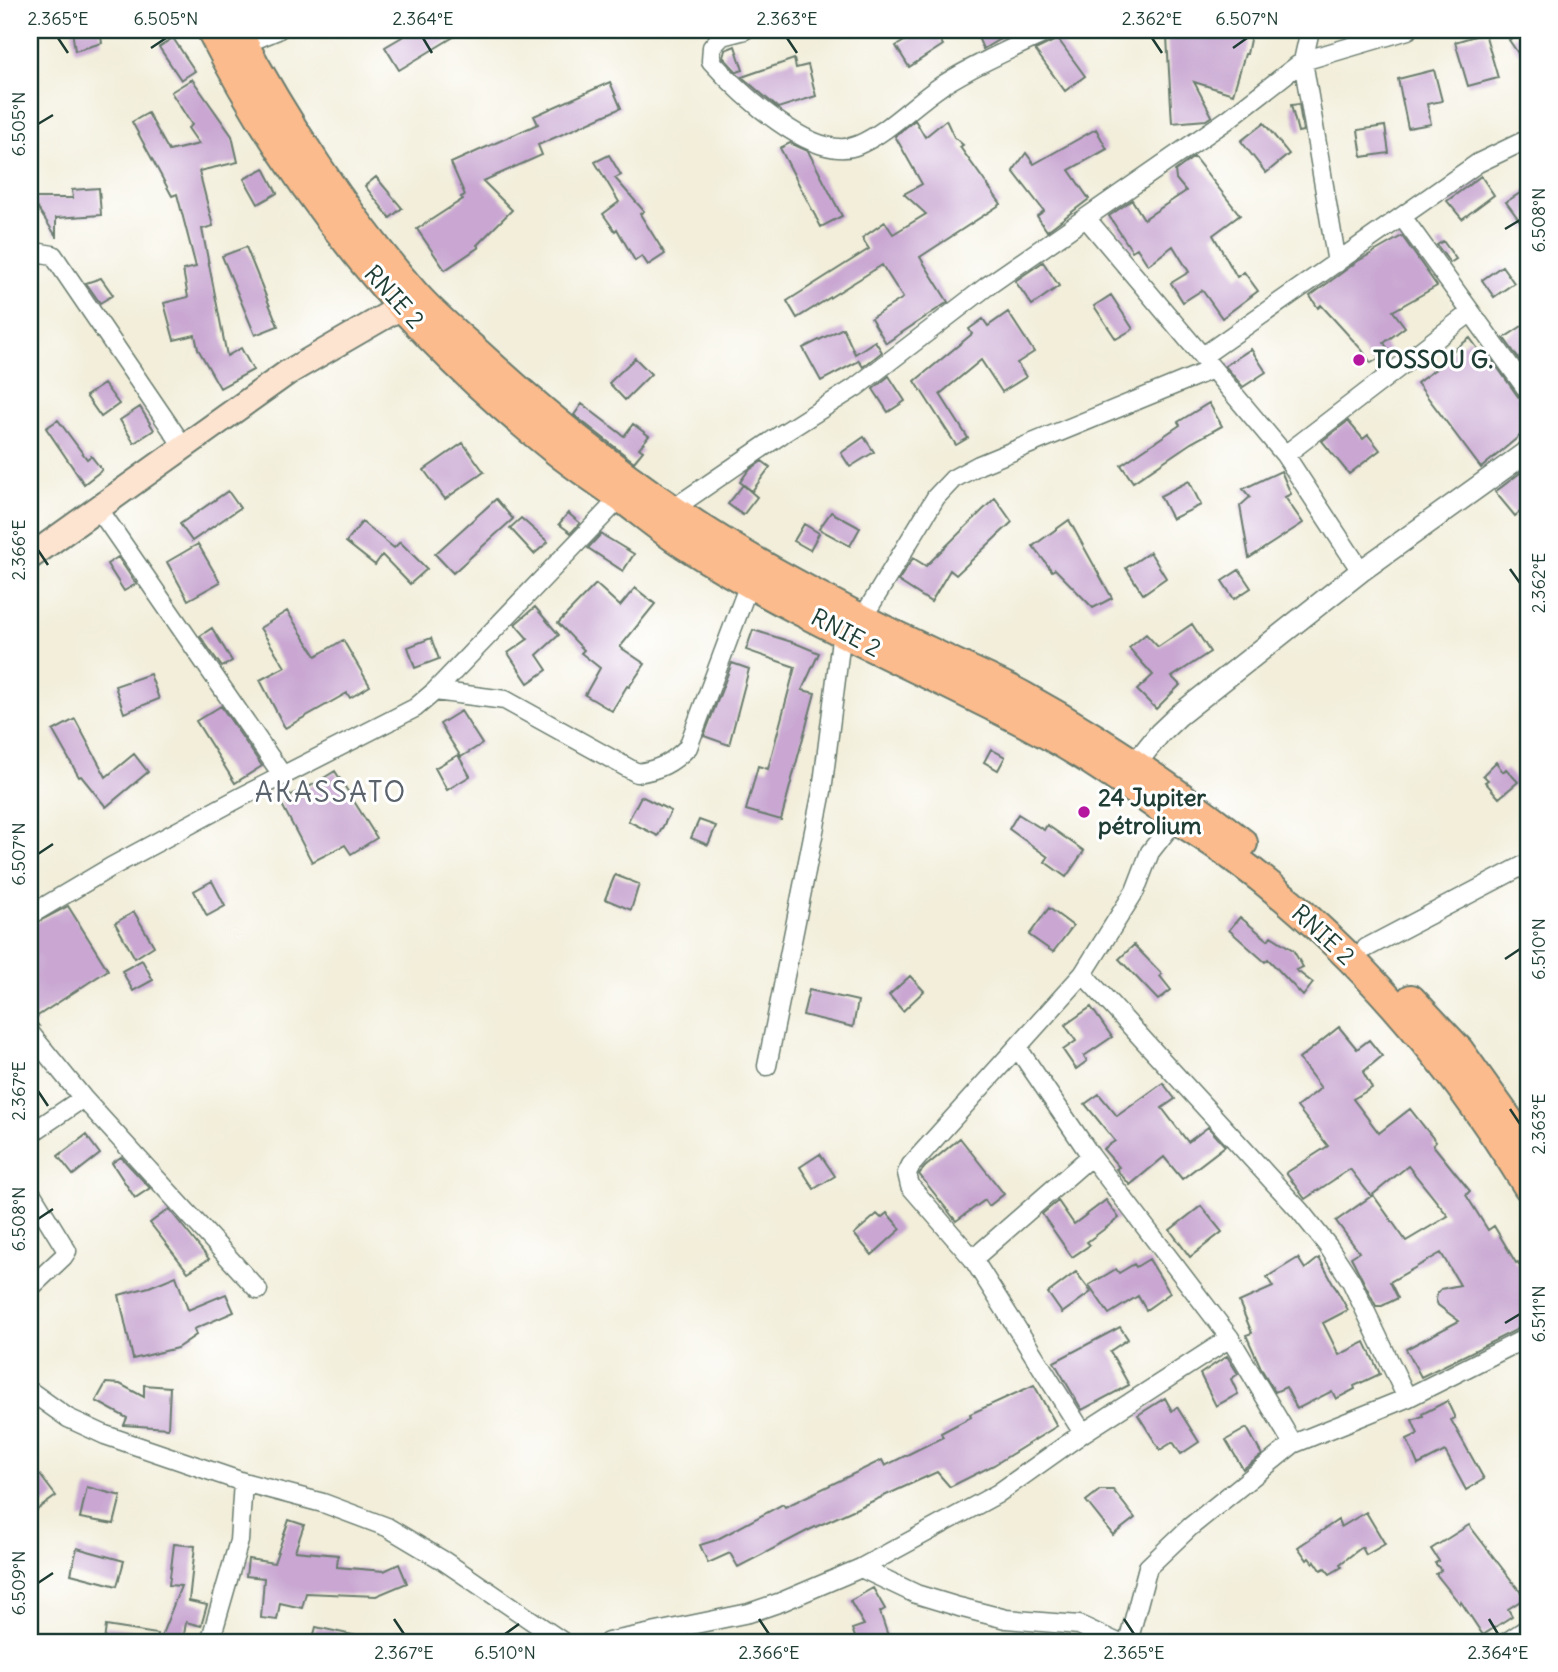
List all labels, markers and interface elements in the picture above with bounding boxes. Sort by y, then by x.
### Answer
text: 2.365°E [27,7,89,30]
text: 6.505°N [133,7,199,30]
text: 2.364°E [392,7,454,30]
text: 2.363°E [756,7,818,30]
text: 2.362°E [1122,7,1182,30]
text: 6.507°N [1215,7,1279,30]
text: 6.505°N [7,91,30,157]
text: 6.508°N [1527,187,1550,253]
street label: RNIE 2 [358,258,431,334]
place label: TOSSOU G. [1373,344,1493,374]
marker: TOSSOU G. [1351,352,1367,368]
text: 2.366°E [7,519,30,581]
text: 2.362°E [1527,553,1550,613]
street label: RNIE 2 [806,601,887,663]
district label: AKASSATO [255,774,407,810]
place label: 24 Jupiter pétrolium [1098,782,1206,840]
marker: 24 Jupiter pétrolium [1076,804,1092,820]
text: 6.507°N [7,822,30,886]
street label: RNIE 2 [1286,898,1361,971]
text: 6.510°N [1527,918,1550,980]
text: 2.367°E [7,1061,30,1121]
text: 2.363°E [1527,1093,1550,1155]
text: 6.508°N [7,1186,30,1252]
text: 6.511°N [1527,1285,1550,1343]
text: 6.509°N [7,1550,30,1616]
text: 2.367°E [374,1641,434,1664]
text: 6.510°N [474,1641,536,1664]
text: 2.366°E [738,1641,800,1664]
text: 2.365°E [1103,1641,1165,1664]
text: 2.364°E [1467,1641,1529,1664]

